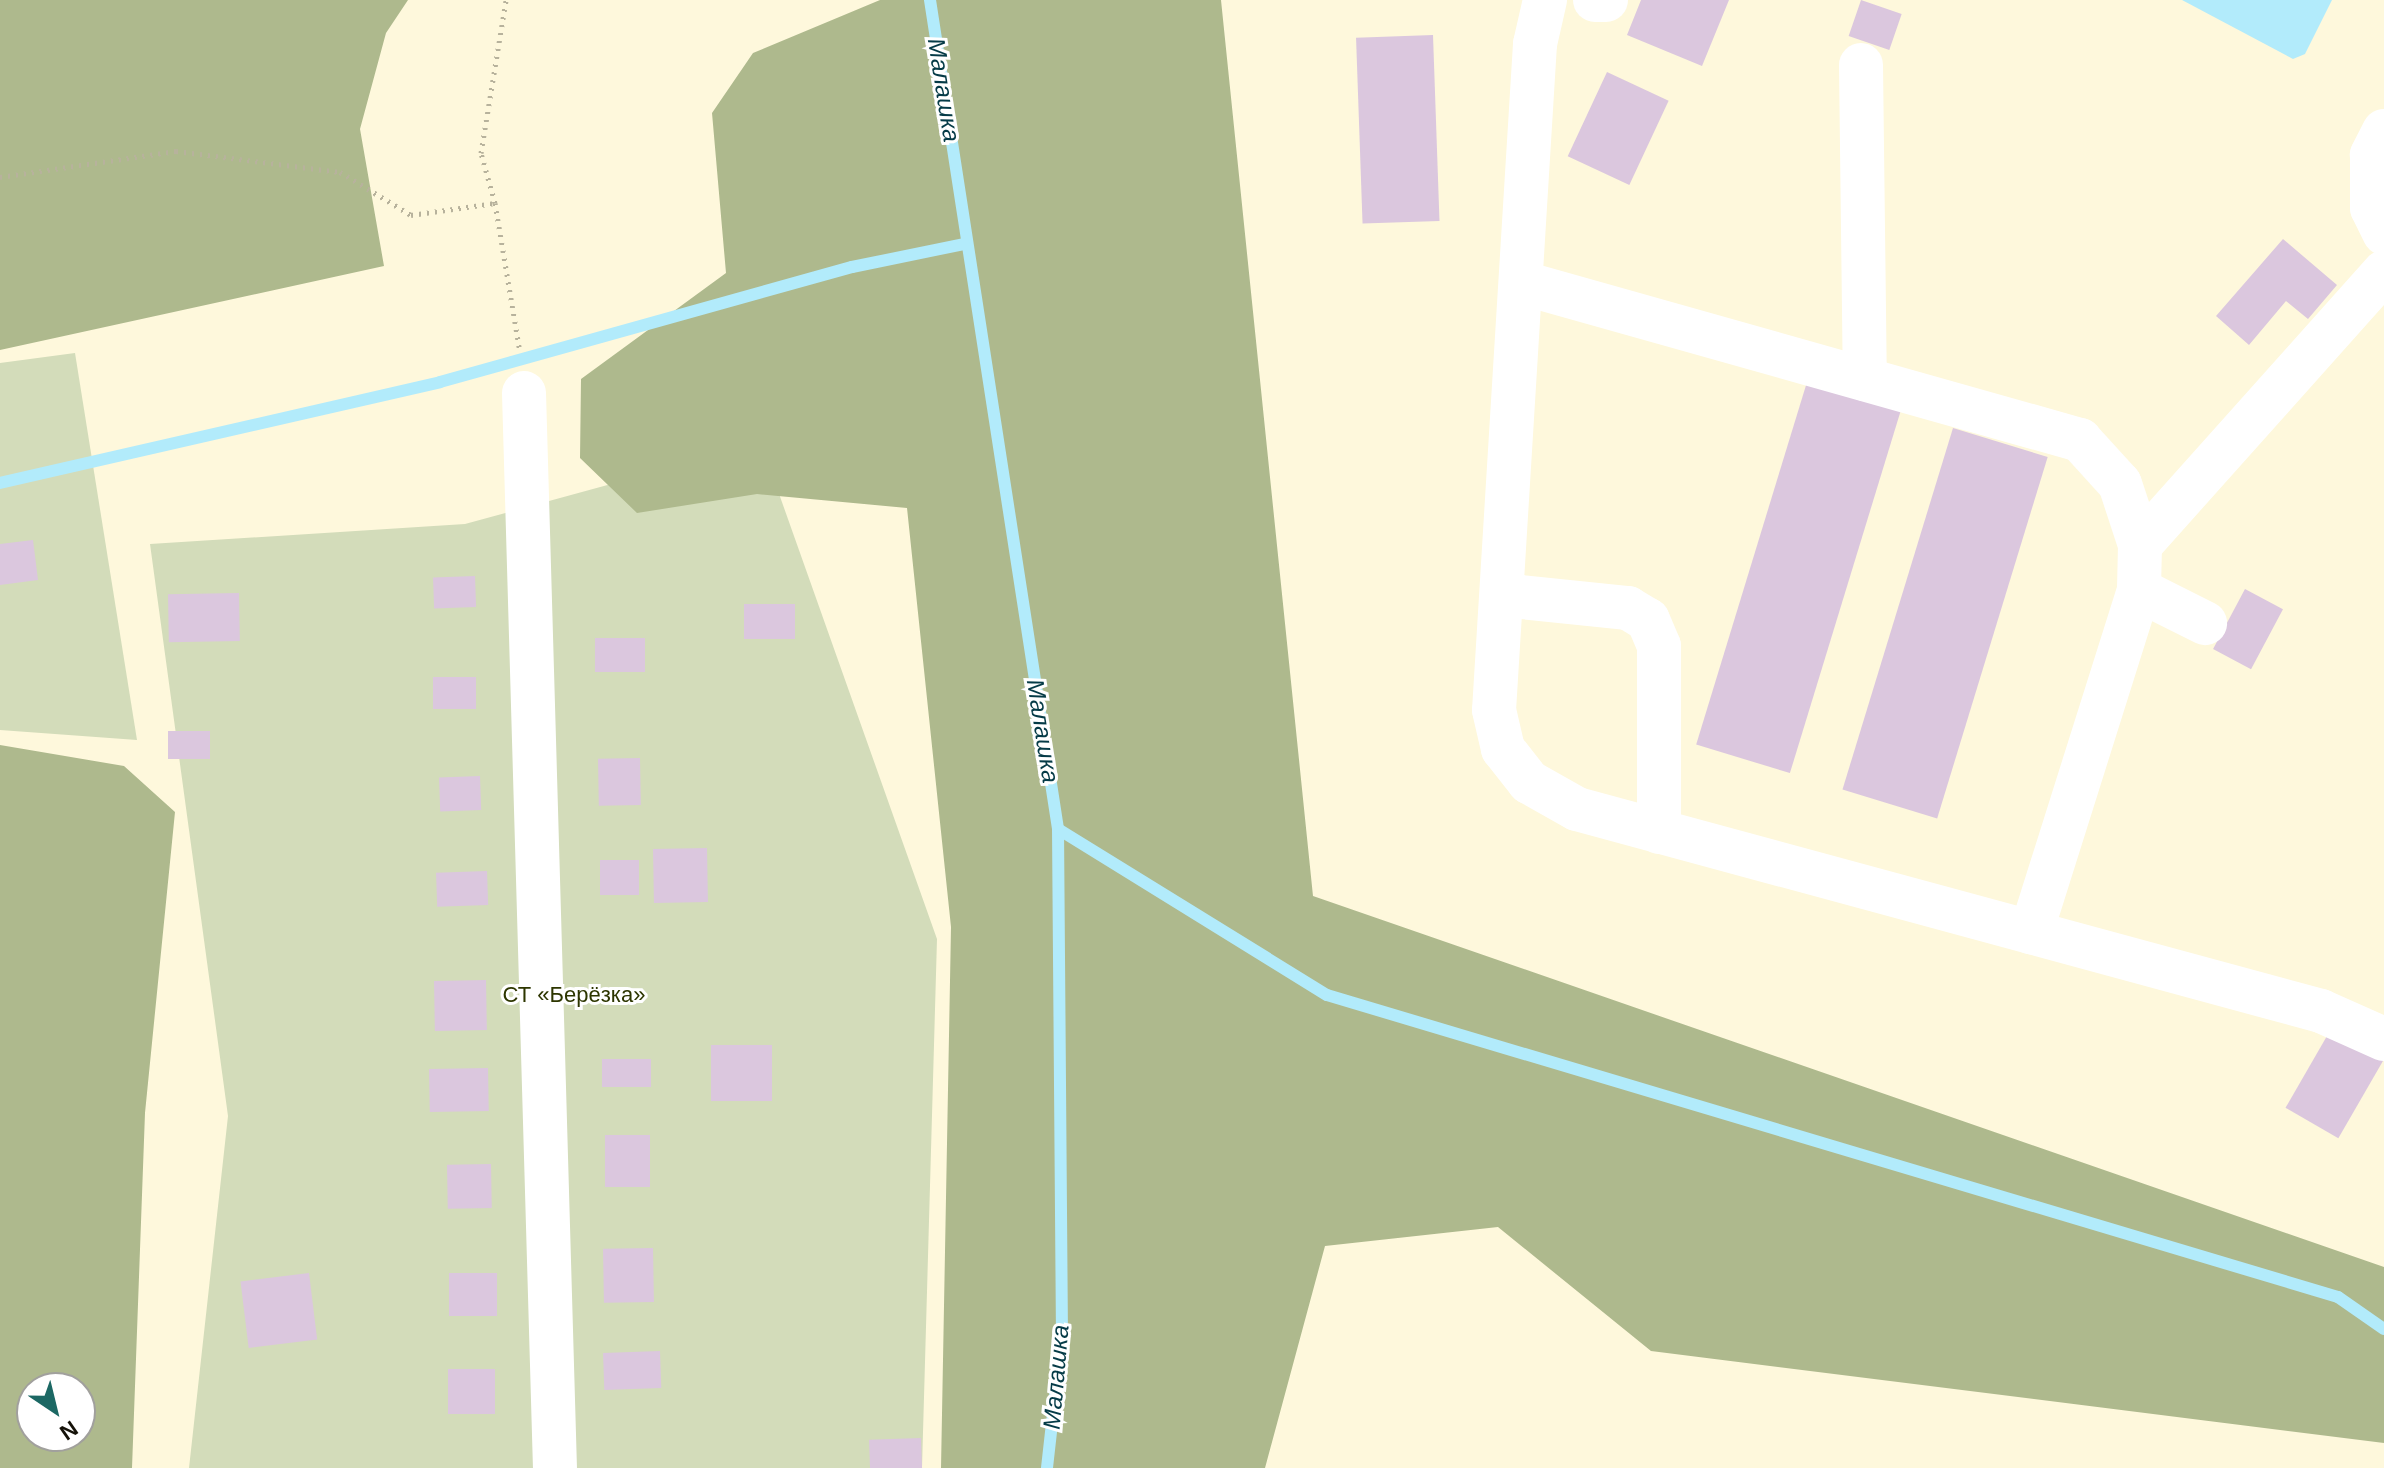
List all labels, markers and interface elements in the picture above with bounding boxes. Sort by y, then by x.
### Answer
water label: Малашка [922,36,966,144]
water label: Малашка [1021,677,1065,785]
park label: СТ «Берёзка» [503,982,645,1008]
water label: Малашка [1037,1324,1075,1430]
north arrow [16,1372,96,1452]
text: N [55,1416,83,1445]

